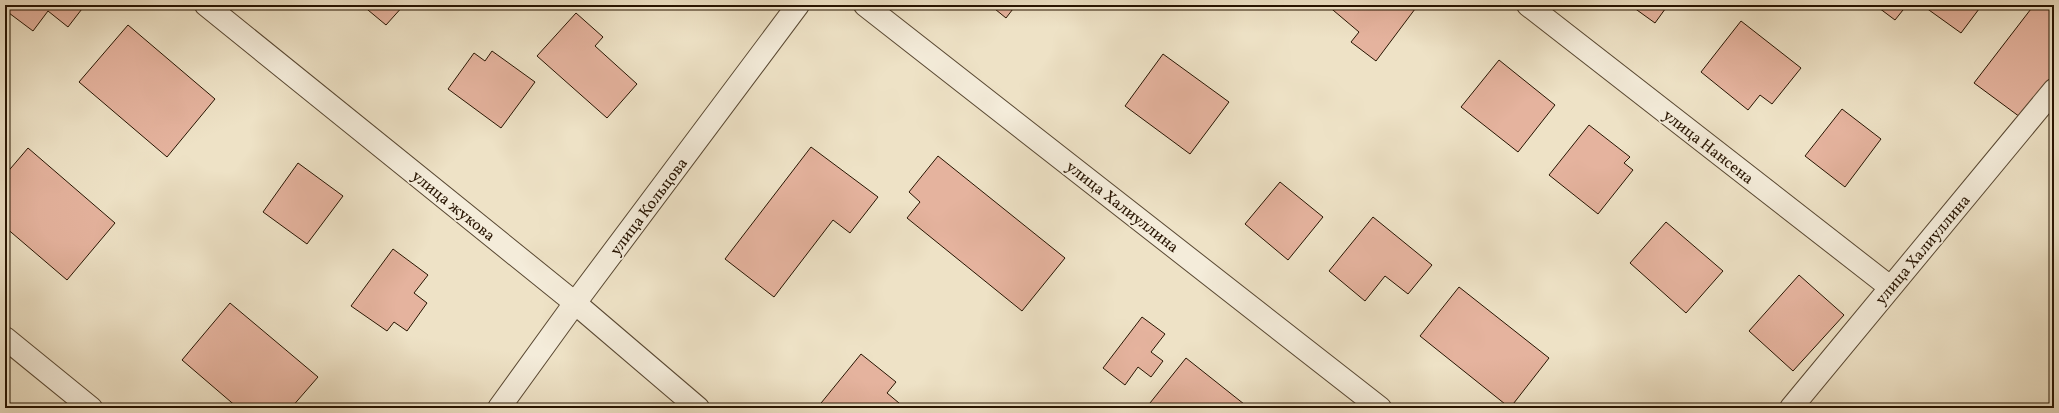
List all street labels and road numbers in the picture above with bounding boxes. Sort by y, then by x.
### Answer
street label: улица Нансена [1658,105,1758,190]
street label: улица Кольцова [605,154,694,261]
street label: улица Халиуллина [1061,156,1183,259]
street label: улица жукова [406,166,499,247]
street label: улица Халиуллина [1871,190,1976,310]

